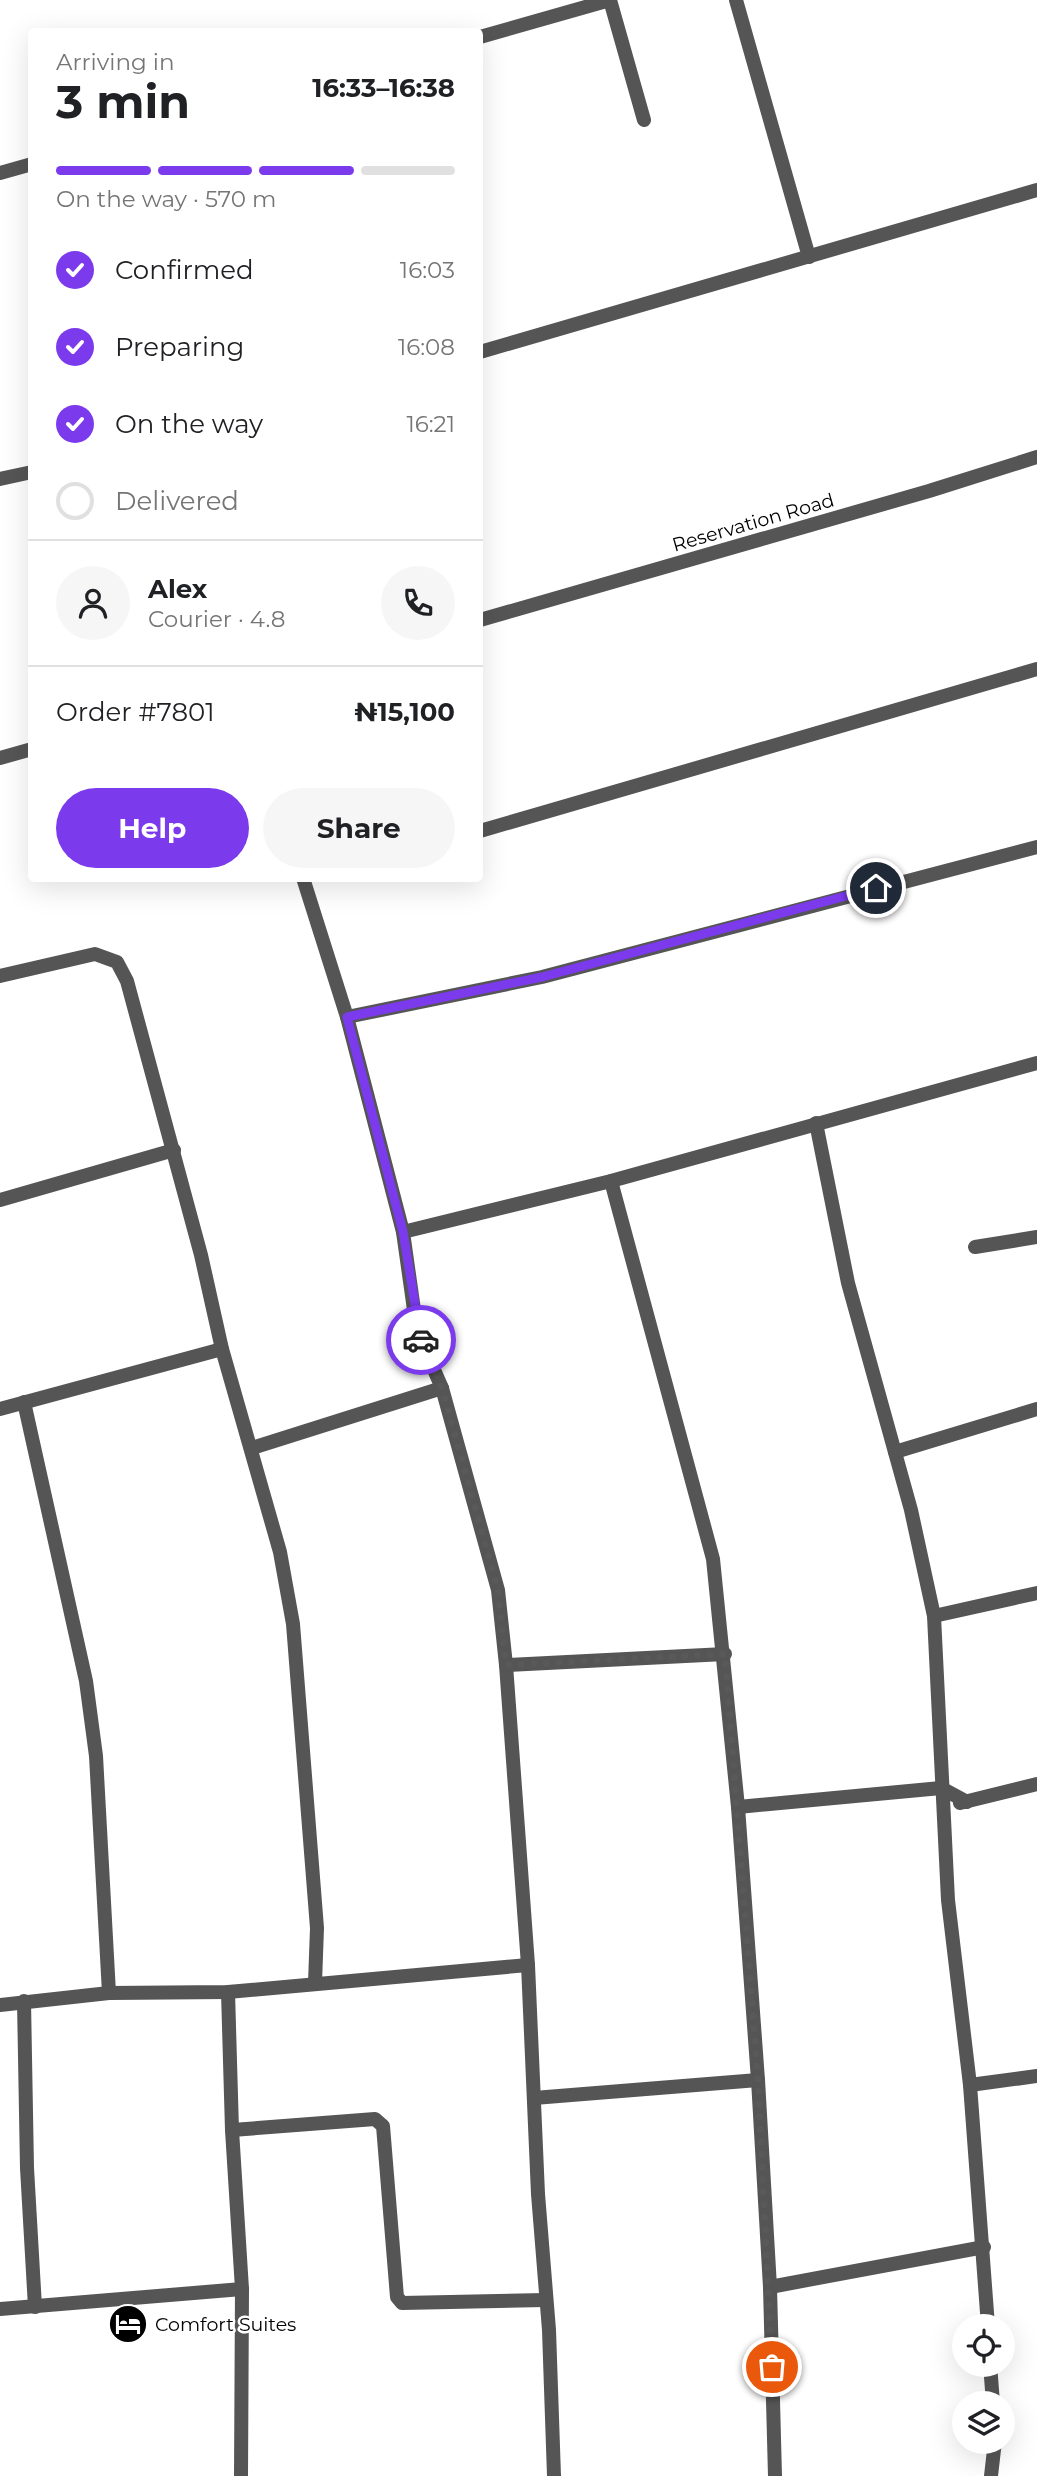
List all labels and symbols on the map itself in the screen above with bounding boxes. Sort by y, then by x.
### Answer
street label: Reservation Road [670,488,837,557]
pin [846,858,906,918]
courier [386,1305,456,1375]
hotel icon: Comfort Suites [107,2303,149,2345]
place label: Comfort Suites [155,2313,296,2336]
pin [742,2337,802,2397]

